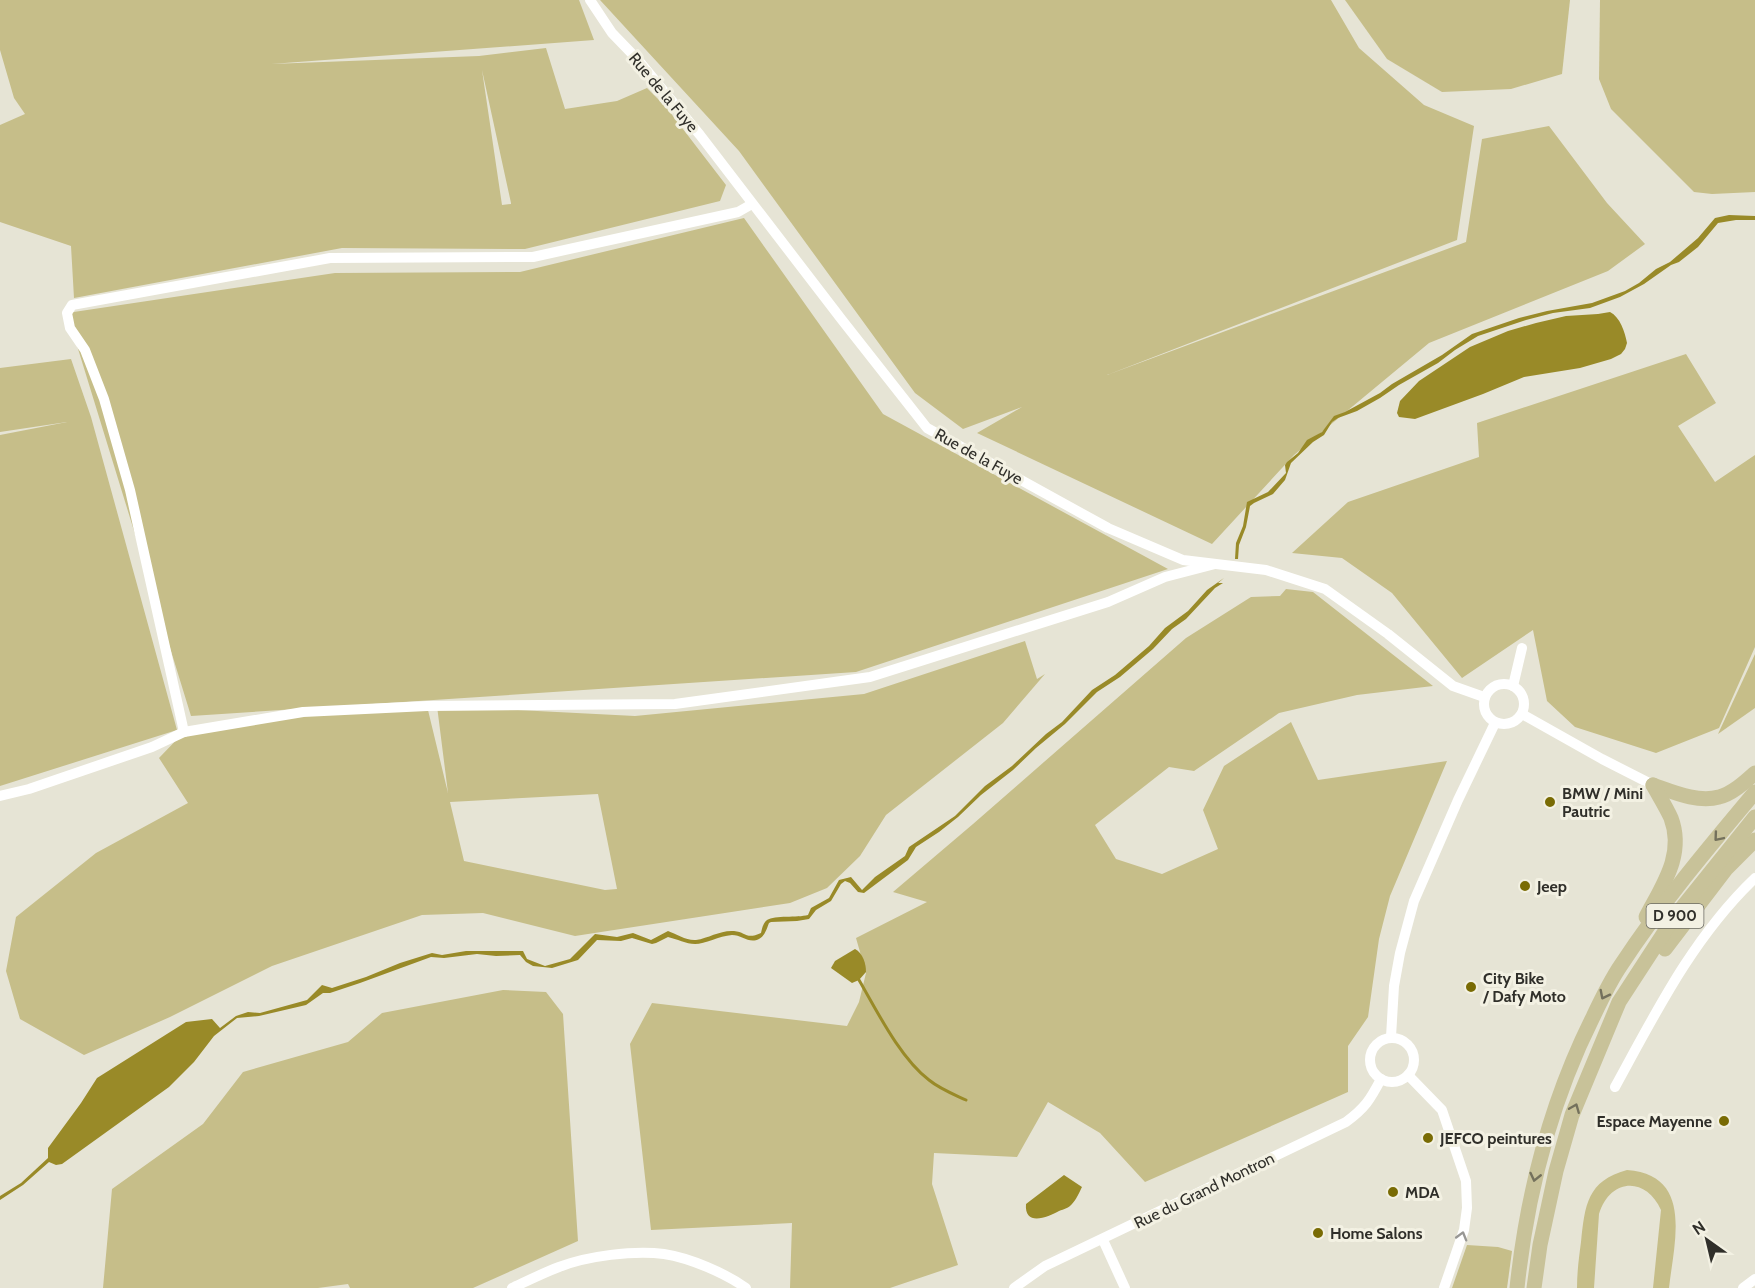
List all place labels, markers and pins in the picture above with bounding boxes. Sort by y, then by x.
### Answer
place label: BMW / Mini Pautric [1562,784,1643,821]
marker: BMW / Mini Pautric [1543,795,1557,809]
place label: Jeep [1536,877,1567,896]
marker: Jeep [1518,879,1532,893]
place label: City Bike / Dafy Moto [1482,969,1566,1006]
marker: City Bike / Dafy Moto [1464,980,1478,994]
place label: Espace Mayenne [1597,1112,1712,1131]
marker: Espace Mayenne [1717,1114,1731,1128]
place label: JEFCO peintures [1439,1129,1552,1148]
marker: JEFCO peintures [1421,1131,1435,1145]
place label: MDA [1405,1183,1440,1202]
marker: MDA [1386,1185,1400,1199]
place label: Home Salons [1330,1224,1423,1243]
marker: Home Salons [1311,1226,1325,1240]

